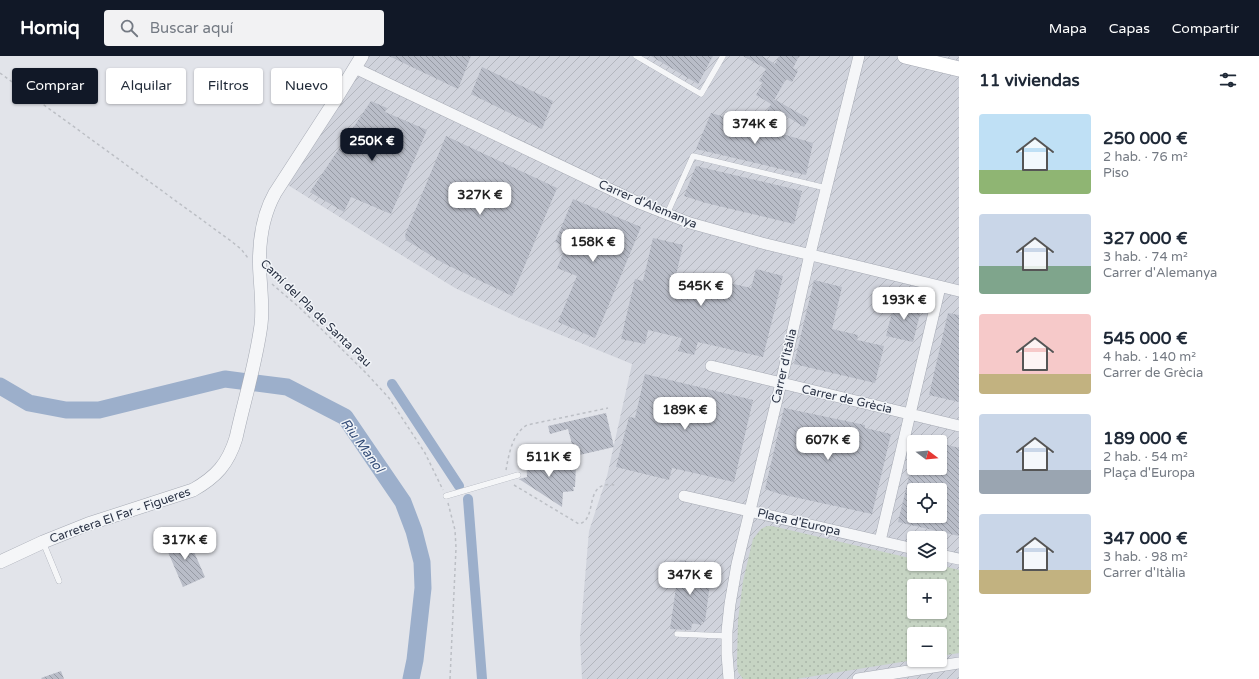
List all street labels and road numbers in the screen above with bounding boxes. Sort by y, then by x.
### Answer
street label: Carrer d'Alemanya [597,177,699,231]
street label: Camí del Pla de Santa Pau [258,256,374,370]
street label: Carrer d'Itàlia [769,327,799,405]
street label: Carrer de Grècia [800,382,894,416]
street label: Carretera El Far - Figueres [48,484,192,546]
street label: Plaça d'Europa [756,506,842,538]

